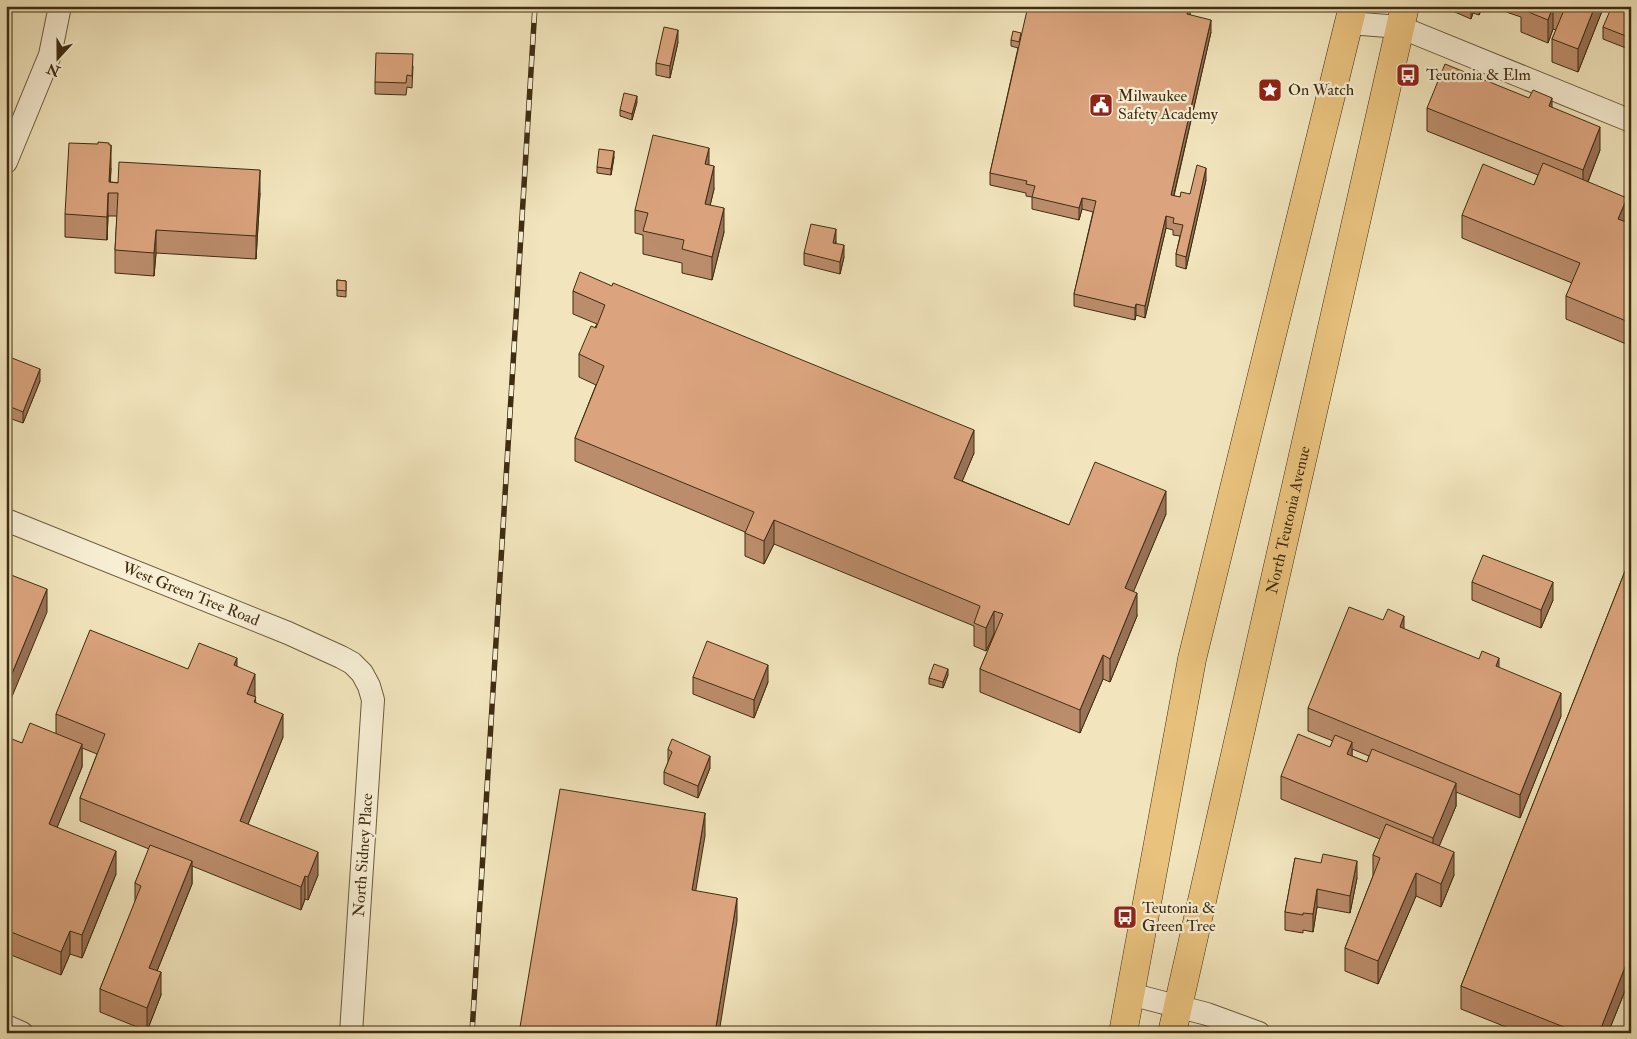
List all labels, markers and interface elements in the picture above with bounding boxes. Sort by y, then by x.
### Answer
north arrow [32,32,82,82]
text: N [44,59,63,80]
bus stop icon: Teutonia & Elm [1395,62,1421,88]
place label: Teutonia & Elm [1426,65,1531,85]
place icon: On Watch [1257,77,1283,103]
place label: On Watch [1288,80,1355,100]
place label: Milwaukee Safety Academy [1118,86,1219,124]
public building icon: Milwaukee Safety Academy [1088,92,1114,118]
street label: North Teutonia Avenue [1262,444,1315,596]
street label: West Green Tree Road [118,557,262,631]
street label: North Sidney Place [349,792,377,918]
place label: Teutonia & Green Tree [1142,898,1216,936]
bus stop icon: Teutonia & Green Tree [1112,904,1138,930]

